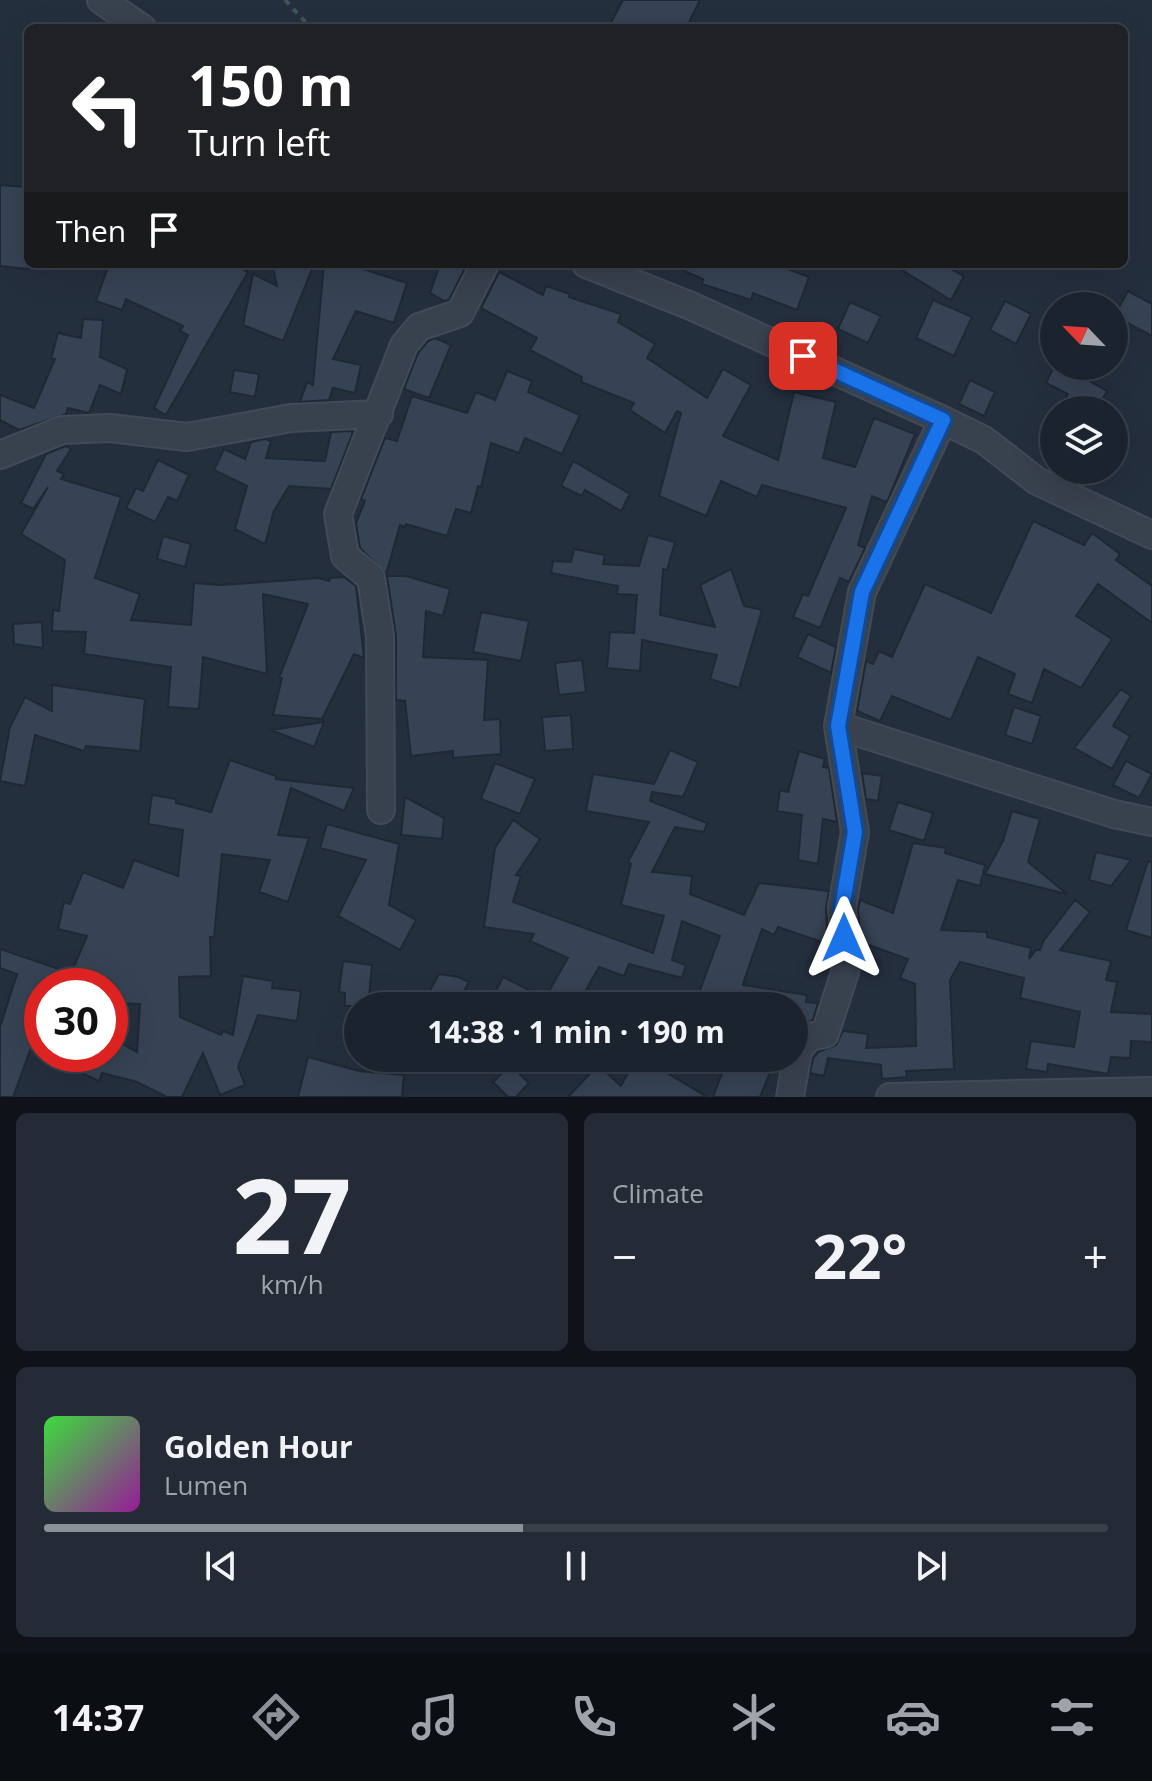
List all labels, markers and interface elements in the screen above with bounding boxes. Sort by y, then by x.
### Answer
text: 150 m [188,46,354,122]
icon: left [56,56,160,160]
text: Turn left [188,118,330,167]
icon: arrive [142,208,186,252]
text: Then [56,210,126,251]
north arrow [1040,292,1128,380]
map controls [1040,292,1128,484]
pin [769,322,837,390]
icon: arrive [781,334,825,378]
button: layers [1040,396,1128,484]
position arrow [802,896,886,980]
speed limit sign: 30 [24,968,128,1072]
text: 14:38 · 1 min · 190 m [427,1011,725,1052]
text: 27 [233,1143,351,1284]
text: Climate [612,1175,704,1211]
text: 22° [813,1215,907,1297]
text: − [612,1226,637,1286]
text: + [1083,1226,1108,1286]
text: km/h [260,1266,324,1302]
text: Golden Hour [164,1426,353,1467]
text: Lumen [164,1467,248,1503]
icon: previous [199,1544,243,1588]
icon: pause [554,1544,598,1588]
icon: next [909,1544,953,1588]
icon: directions [248,1689,304,1745]
icon: music [407,1689,463,1745]
icon: phone [566,1689,622,1745]
icon: climate [726,1689,782,1745]
icon: car [885,1689,941,1745]
icon: filters [1044,1689,1100,1745]
text: 14:37 [52,1693,144,1742]

